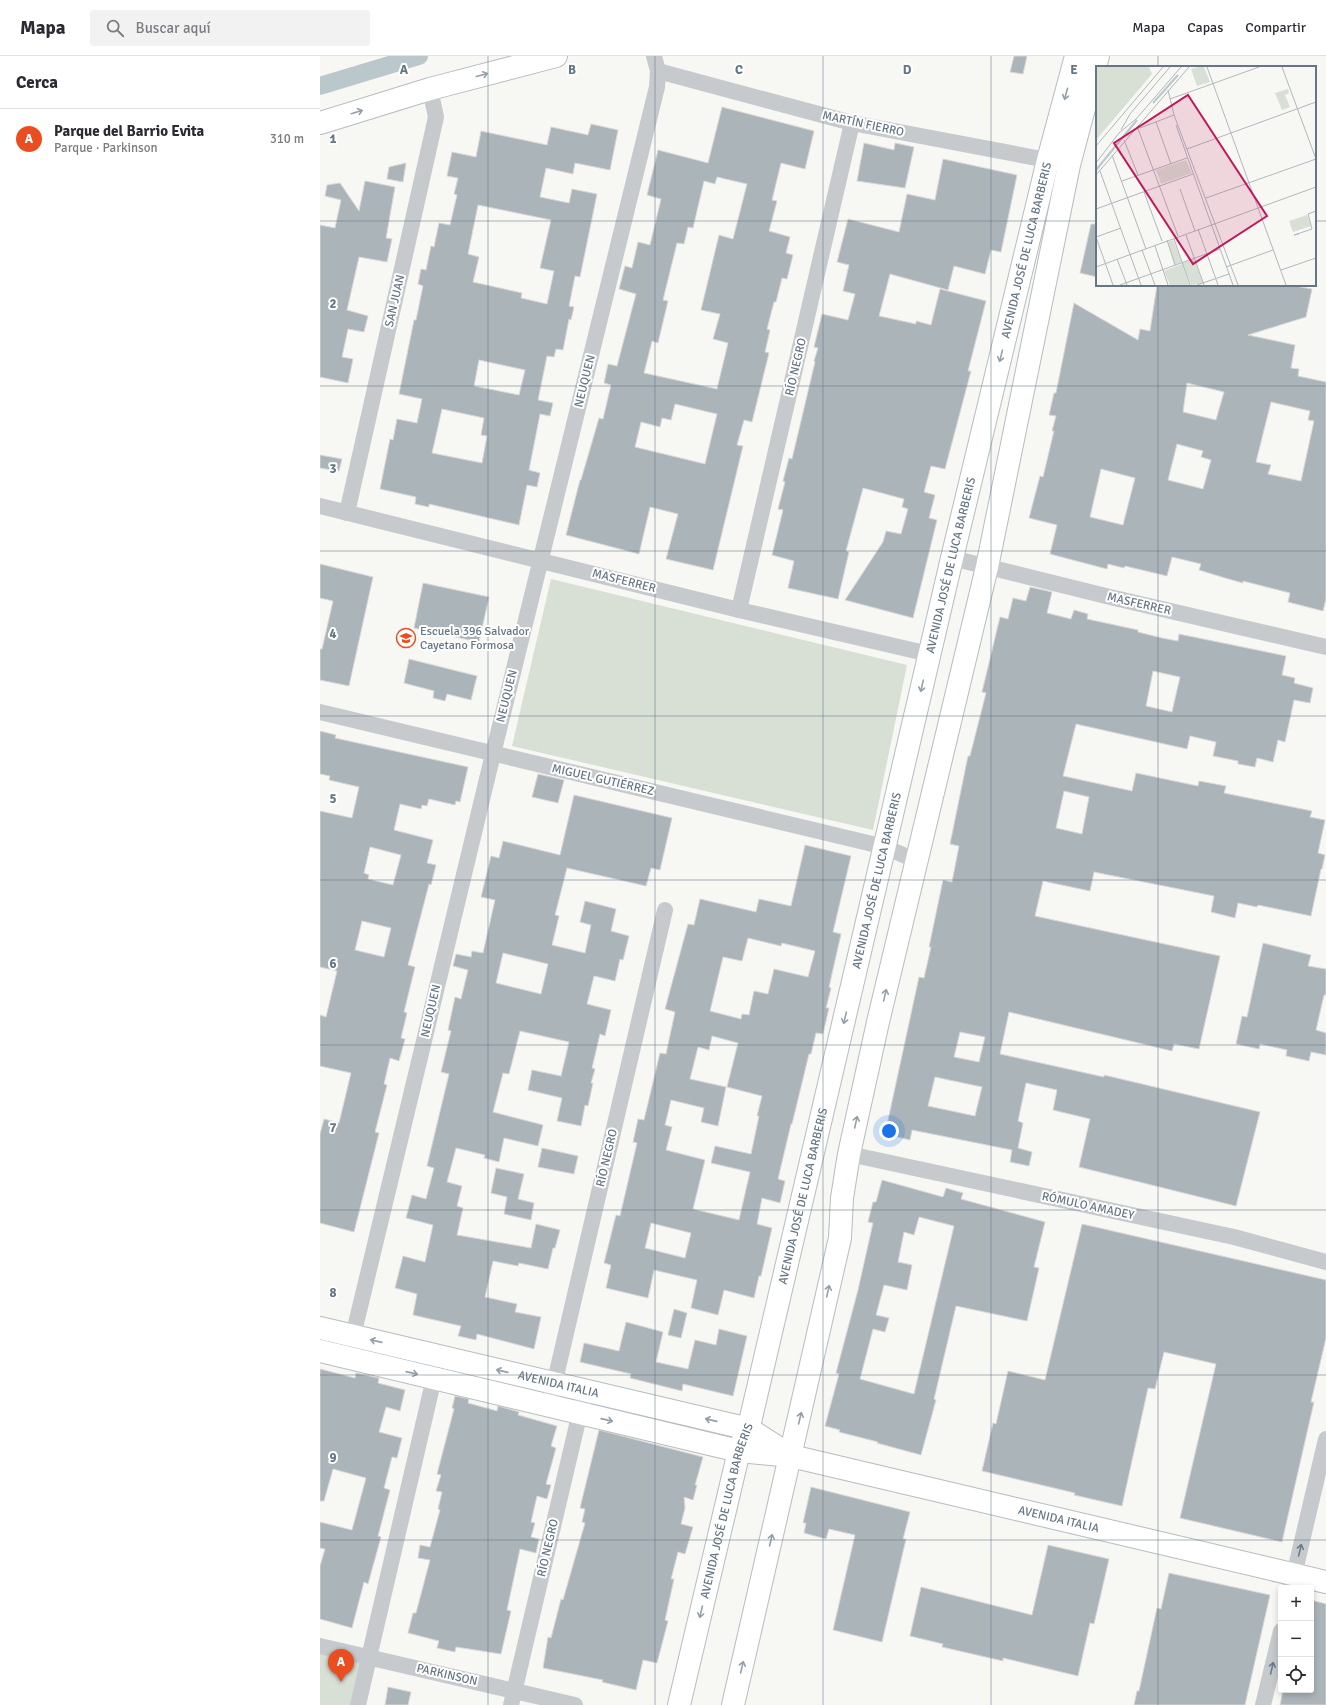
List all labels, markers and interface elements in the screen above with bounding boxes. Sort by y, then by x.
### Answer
search box [90,10,370,46]
text: Mapa [20,16,66,40]
icon: search [104,17,126,39]
text: Buscar aquí [136,19,211,37]
text: Mapa [1132,19,1165,36]
text: Capas [1187,19,1223,36]
text: Compartir [1245,19,1306,36]
text: A [400,62,409,78]
text: B [568,62,576,78]
text: C [735,62,743,78]
text: D [903,62,912,78]
text: E [1070,62,1078,78]
inset map [1096,66,1316,286]
one-way arrow [475,71,488,79]
text: Cerca [16,72,58,93]
one-way arrow [1062,87,1069,100]
one-way arrow [351,108,364,115]
street label: MARTÍN FIERRO [821,108,905,140]
text: Parque del Barrio Evita [54,122,204,140]
text: A [25,131,33,147]
text: 310 m [270,131,304,147]
text: 1 [329,131,337,147]
text: Parque · Parkinson [54,140,158,156]
street label: AVENIDA JOSÉ DE LUCA BARBERIS [998,160,1055,340]
street label: SAN JUAN [382,273,408,329]
text: 2 [329,296,337,312]
street label: RÍO NEGRO [782,337,810,397]
one-way arrow [996,349,1004,362]
street label: NEUQUEN [571,353,599,409]
text: 3 [329,461,337,477]
street label: AVENIDA JOSÉ DE LUCA BARBERIS [922,475,979,655]
street label: MASFERRER [591,566,657,596]
street label: MASFERRER [1106,589,1172,619]
place label: Escuela 396 Salvador Cayetano Formosa [420,624,530,653]
text: 4 [329,626,337,642]
school or university icon: Escuela 396 Salvador Cayetano Formosa [395,627,417,649]
street label: NEUQUEN [493,668,521,724]
one-way arrow [917,679,925,692]
street label: MIGUEL GUTIÉRREZ [550,761,656,799]
text: 5 [329,791,337,807]
street label: AVENIDA JOSÉ DE LUCA BARBERIS [849,791,905,970]
text: 6 [329,956,337,972]
street label: NEUQUEN [418,983,444,1039]
one-way arrow [881,989,889,1002]
one-way arrow [841,1011,849,1024]
street label: AVENIDA JOSÉ DE LUCA BARBERIS [775,1106,831,1286]
one-way arrow [853,1116,861,1129]
text: 7 [329,1120,337,1136]
your location [879,1121,899,1141]
street label: RÍO NEGRO [593,1128,621,1188]
street label: RÓMULO AMADEY [1040,1189,1136,1223]
text: 8 [329,1285,337,1301]
one-way arrow [825,1285,833,1298]
one-way arrow [370,1337,383,1345]
one-way arrow [496,1367,509,1375]
street label: AVENIDA ITALIA [516,1367,601,1401]
one-way arrow [406,1370,419,1378]
one-way arrow [796,1412,804,1425]
one-way arrow [600,1416,613,1424]
one-way arrow [704,1416,717,1424]
street label: AVENIDA JOSÉ DE LUCA BARBERIS [697,1421,757,1600]
text: 9 [329,1450,337,1466]
street label: AVENIDA ITALIA [1017,1502,1101,1536]
street label: RÍO NEGRO [534,1518,562,1578]
one-way arrow [768,1534,776,1547]
one-way arrow [1297,1544,1304,1557]
map controls [1278,1585,1314,1693]
button: + [1278,1585,1314,1621]
one-way arrow [697,1605,705,1618]
button: − [1278,1621,1314,1657]
pin: A [328,1649,354,1682]
button: locate [1278,1657,1314,1693]
street label: PARKINSON [415,1661,479,1689]
one-way arrow [739,1661,746,1674]
one-way arrow [1269,1662,1277,1675]

